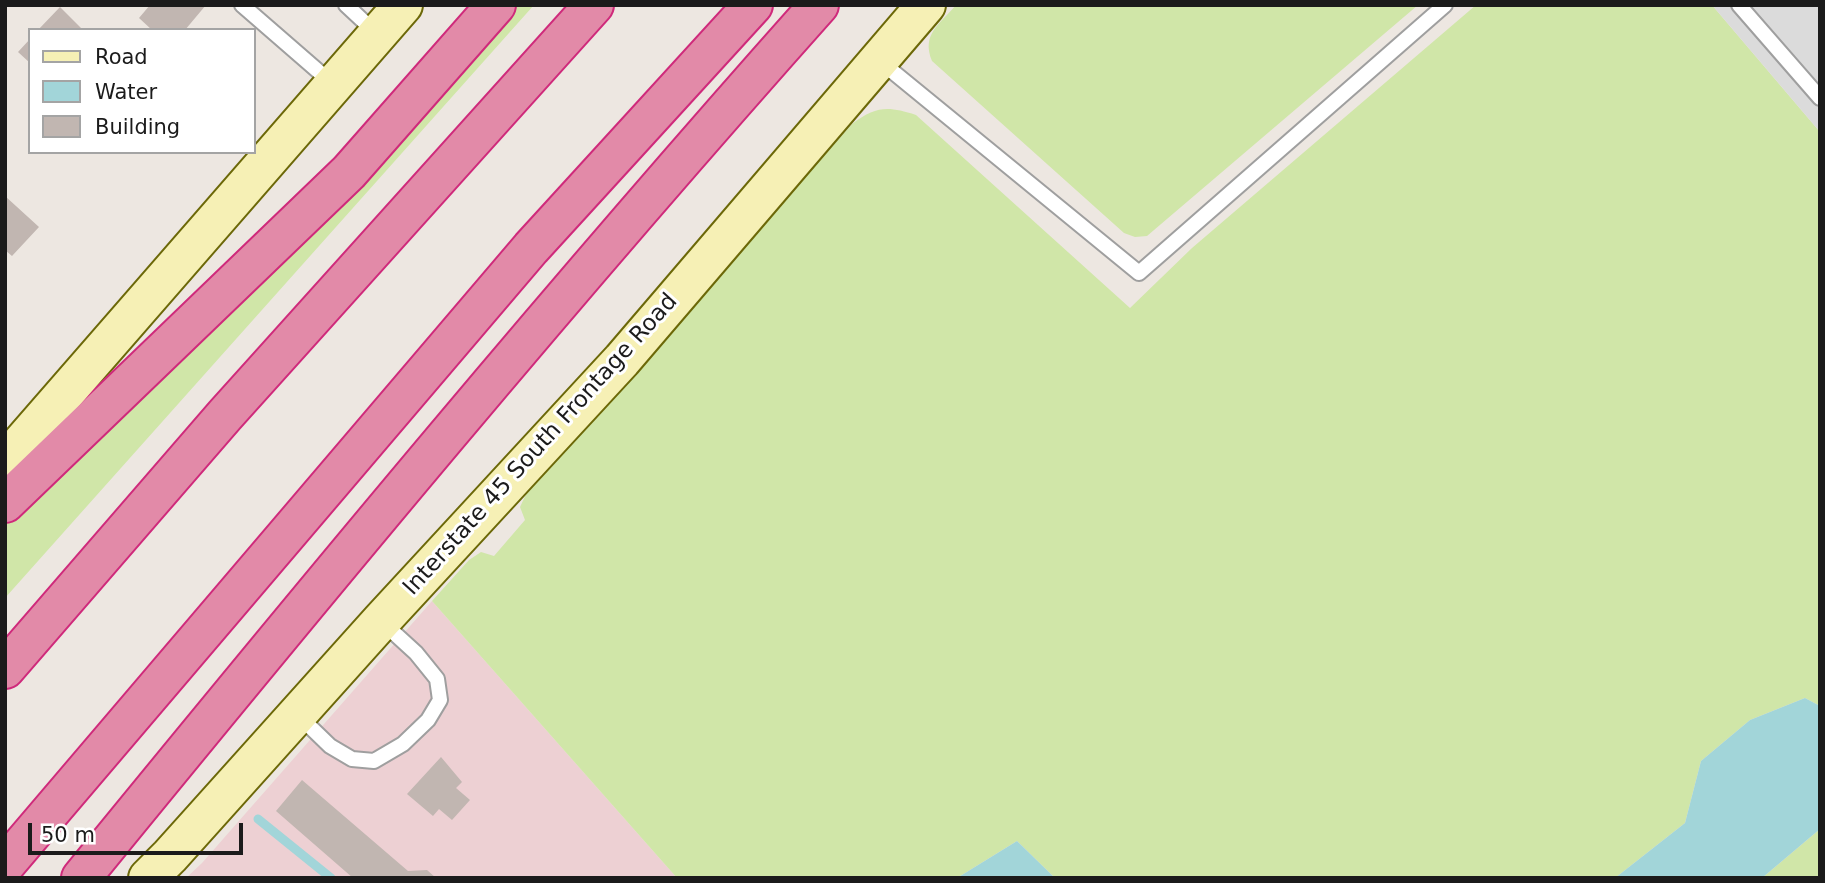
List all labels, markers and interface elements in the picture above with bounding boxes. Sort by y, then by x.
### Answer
legend [28,28,256,154]
text: Road [95,45,148,69]
text: Water [95,80,157,104]
text: Building [95,115,180,139]
street label: Interstate 45 South Frontage Road [398,288,684,602]
scale bar [32,810,247,854]
text: 50 m [41,823,95,847]

